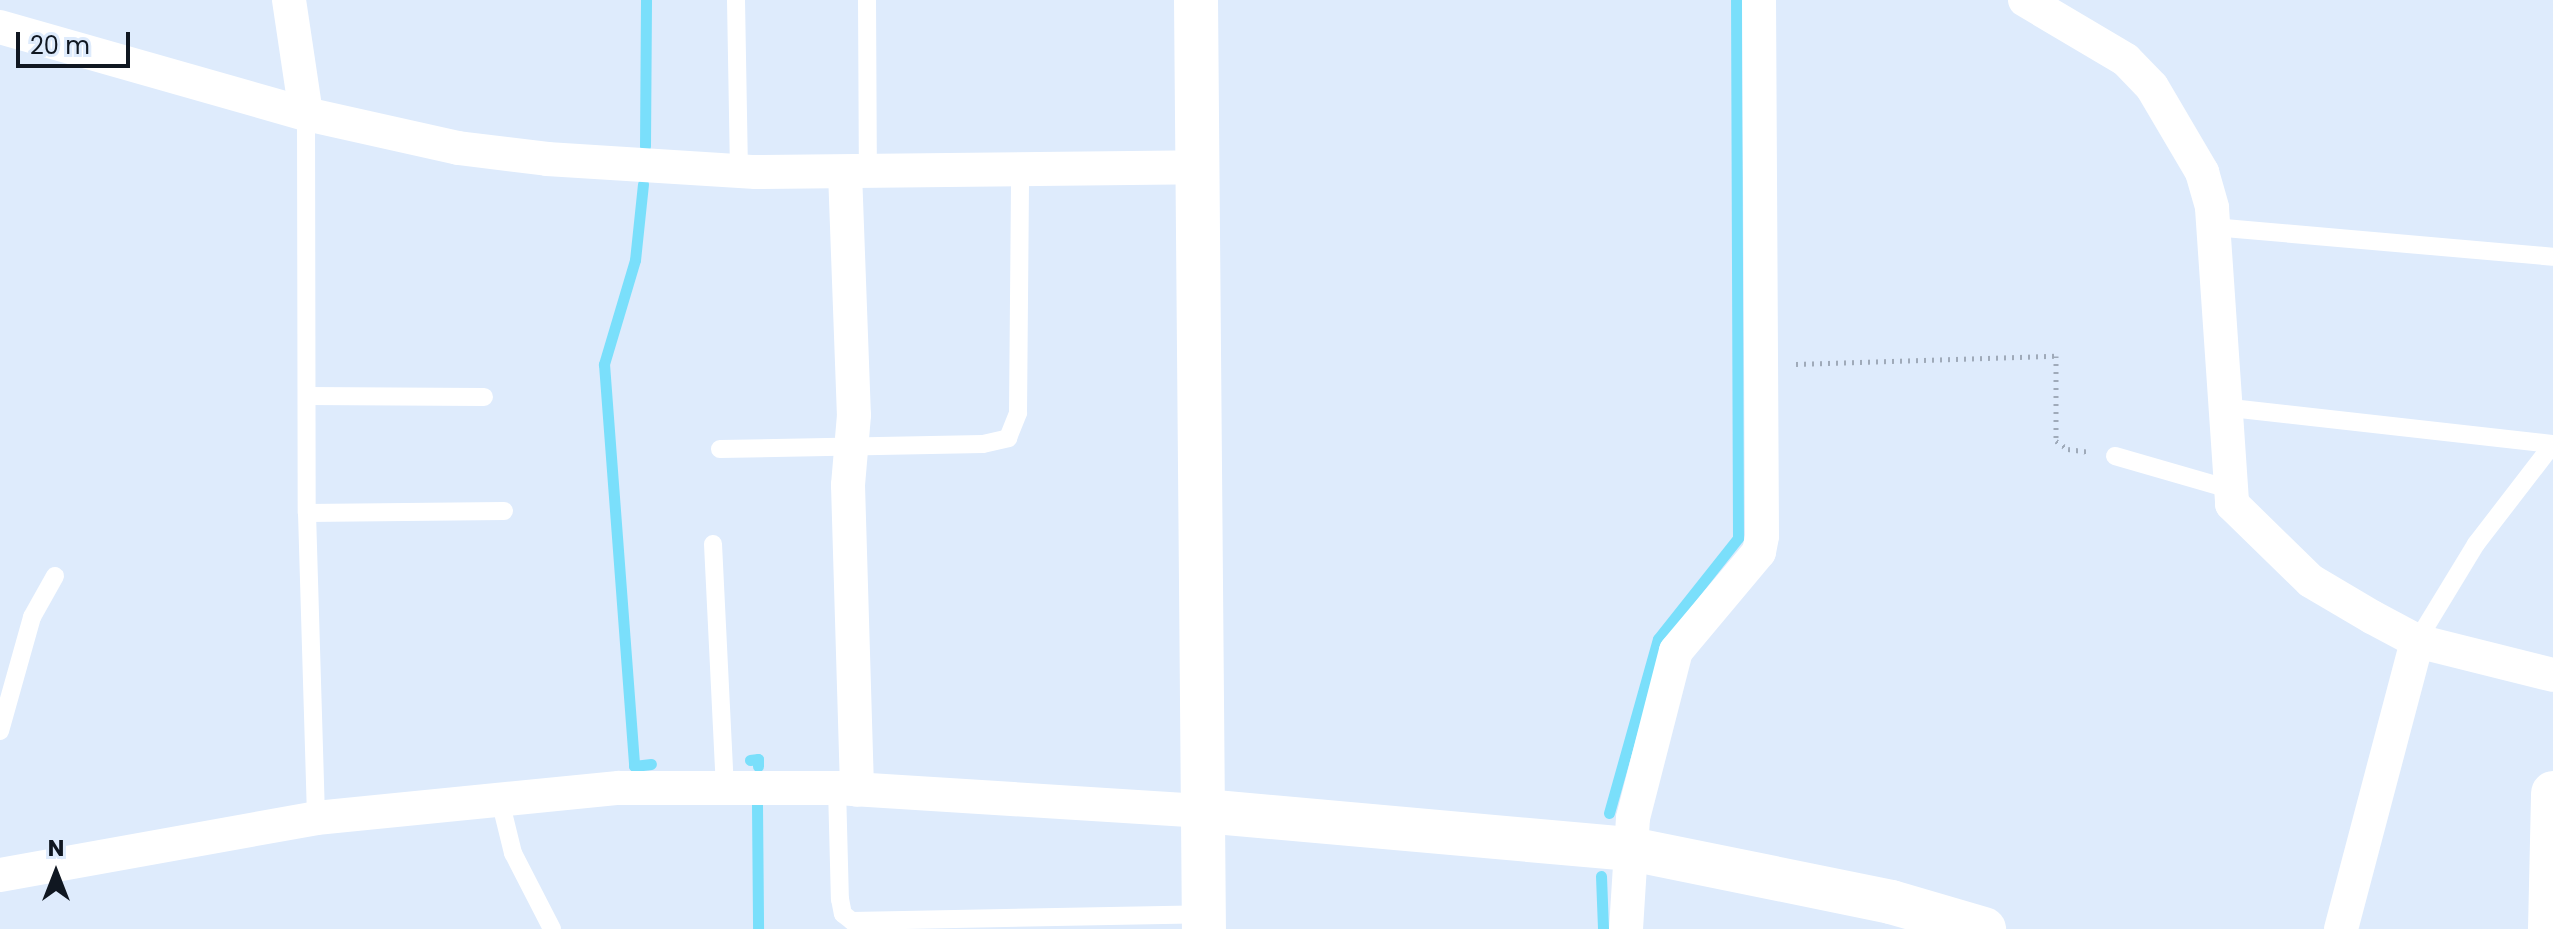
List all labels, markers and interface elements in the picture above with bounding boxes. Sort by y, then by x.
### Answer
scale bar [20,16,134,66]
text: 20 m [30,29,90,62]
north arrow [16,833,96,913]
text: N [48,833,64,864]

